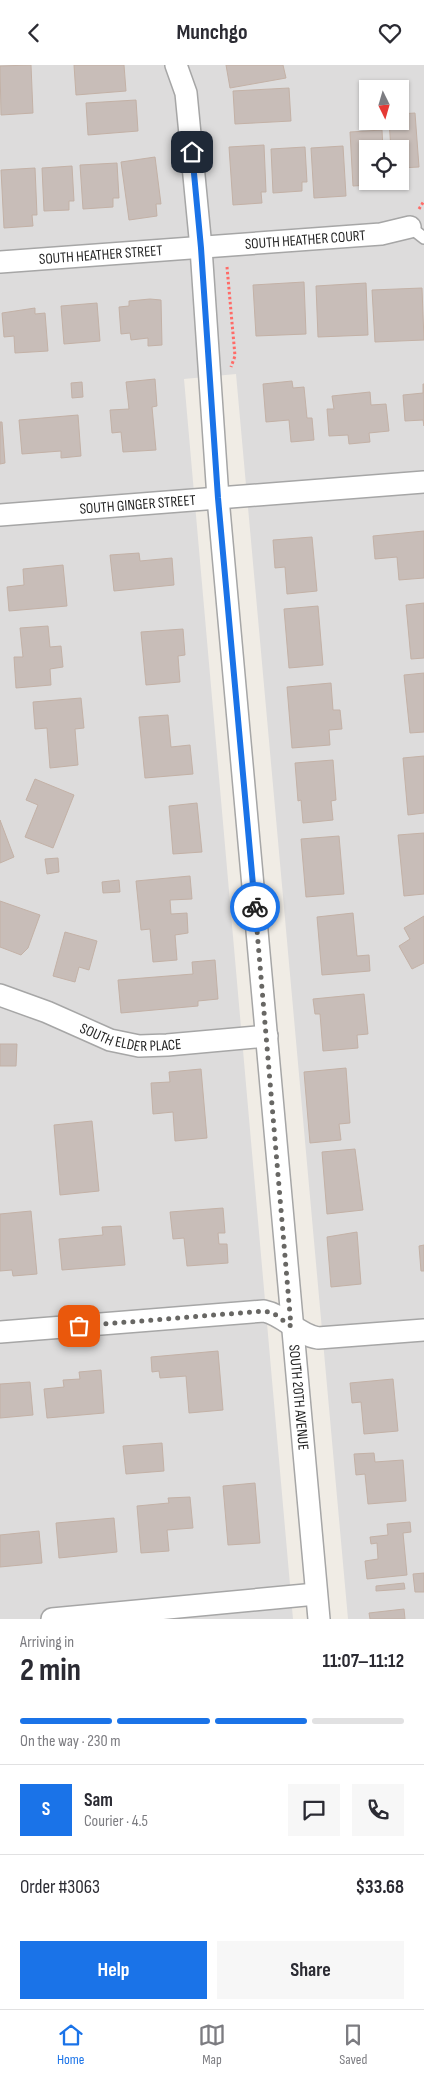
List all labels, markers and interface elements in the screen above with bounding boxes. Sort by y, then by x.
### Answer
icon: back [20,19,48,47]
text: Munchgo [176,19,248,46]
icon: heart [376,19,404,47]
north arrow [359,80,409,130]
map controls [359,80,409,190]
pin [171,131,213,173]
icon: home [178,138,206,166]
button: locate [359,140,409,190]
street label: SOUTH HEATHER COURT [244,226,366,253]
street label: SOUTH HEATHER STREET [38,241,163,269]
street label: SOUTH GINGER STREET [79,490,196,518]
courier [230,882,280,932]
icon: bike [241,893,269,921]
street label: SOUTH ELDER PLACE [77,1018,182,1056]
pin [58,1305,100,1347]
icon: bag [65,1312,93,1340]
street label: SOUTH 20TH AVENUE [285,1344,313,1451]
text: Arriving in [20,1633,74,1652]
text: 11:07–11:12 [322,1650,404,1673]
text: 2 min [20,1651,81,1690]
text: On the way · 230 m [20,1732,120,1751]
button: chat [288,1784,340,1836]
button: phone [352,1784,404,1836]
text: Sam [84,1789,113,1812]
text: S [42,1798,50,1821]
text: Courier · 4.5 [84,1812,148,1831]
text: Order #3063 [20,1876,100,1899]
text: $33.68 [355,1876,404,1899]
button: Help [20,1941,207,1999]
button: Share [217,1941,404,1999]
tab: Home [57,2021,85,2068]
tab: Map [198,2021,226,2068]
tab: Saved [339,2021,367,2068]

